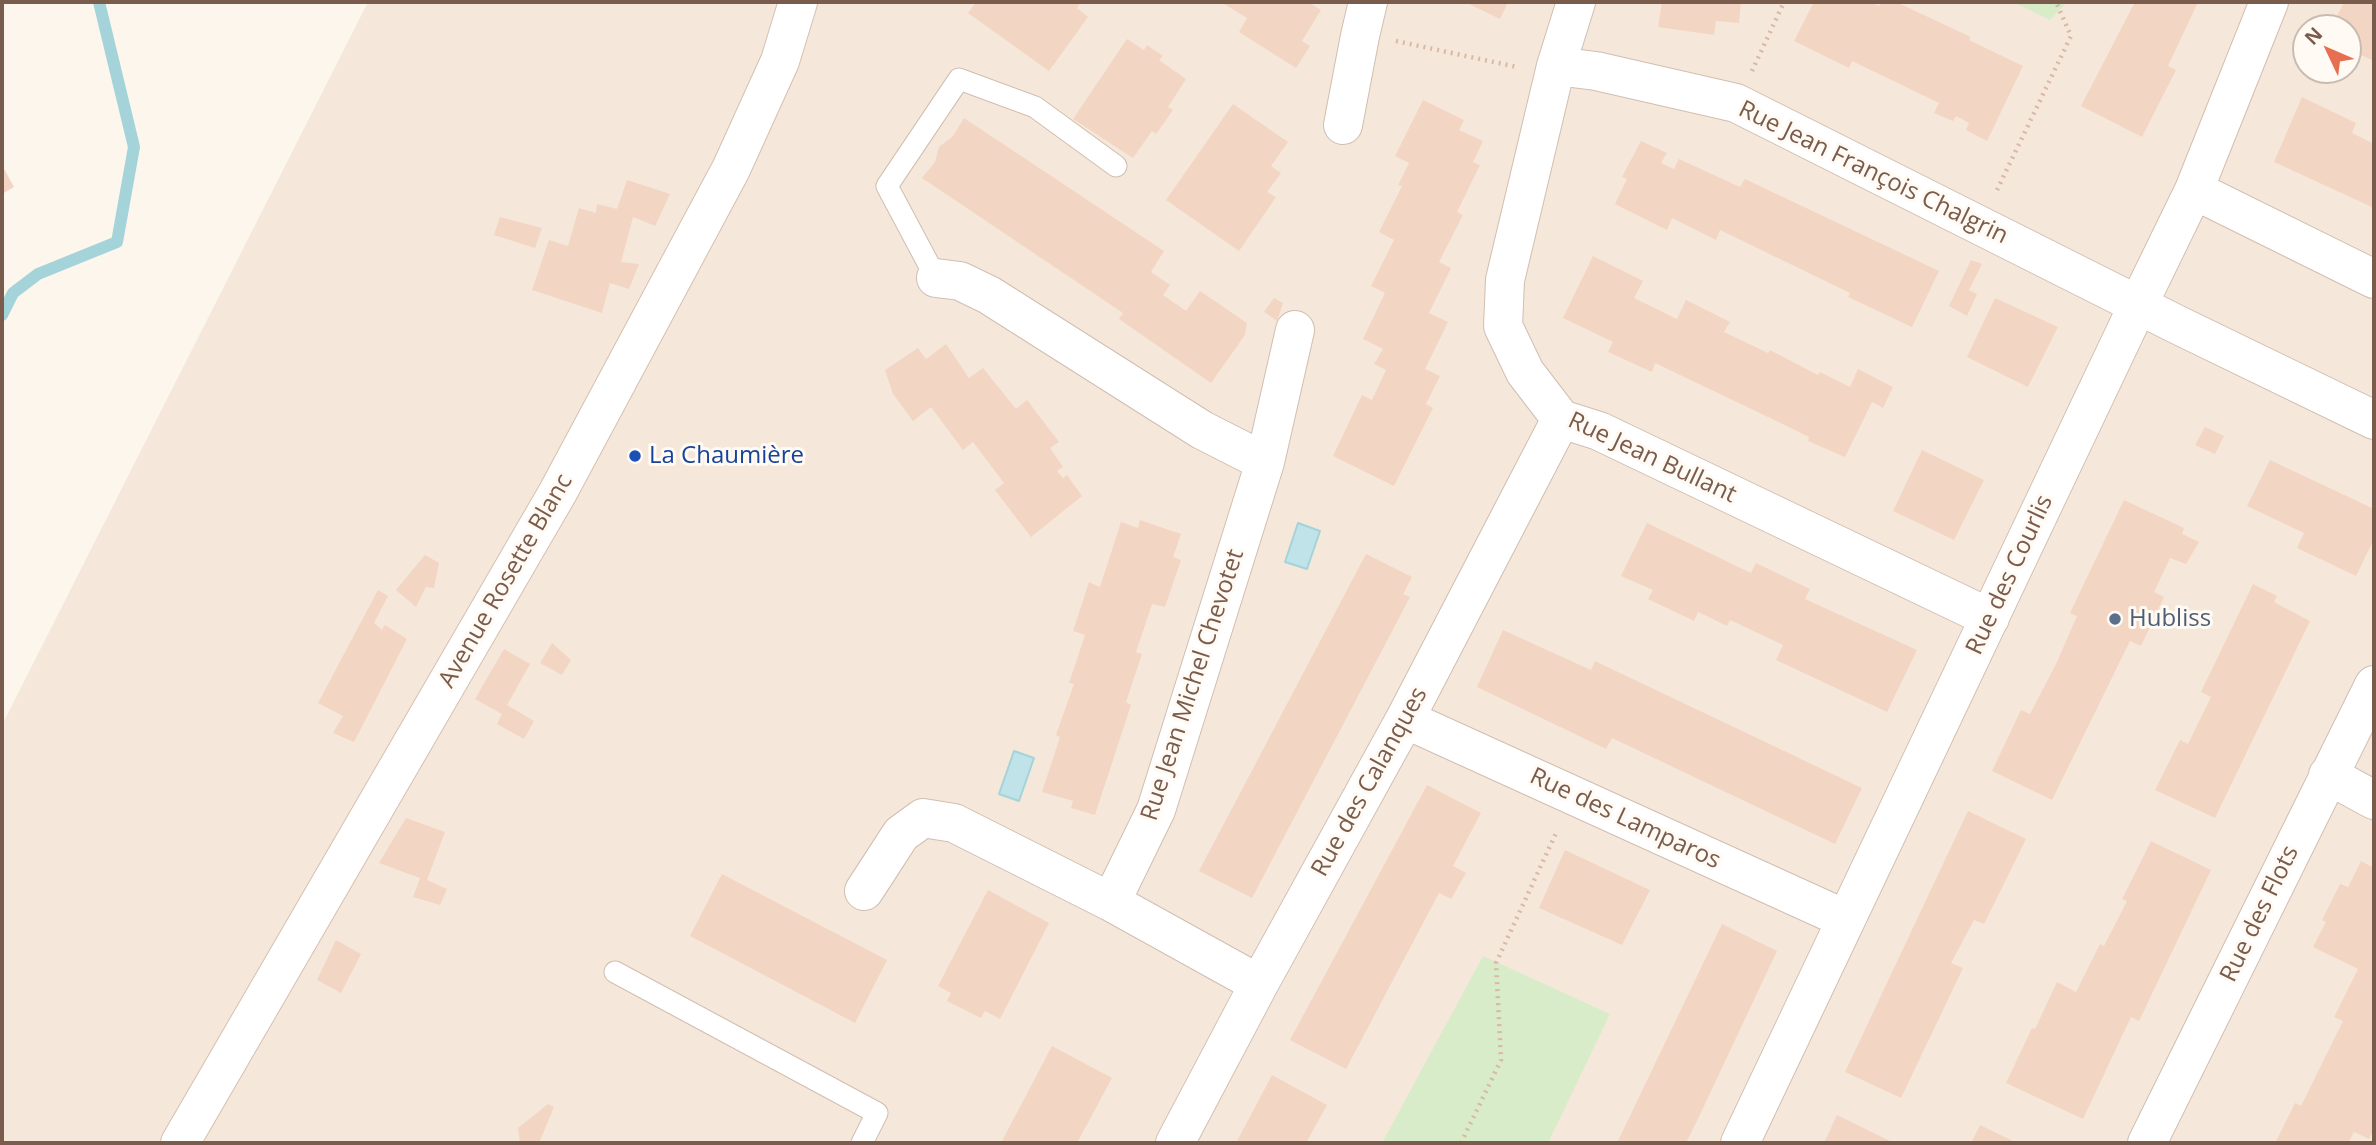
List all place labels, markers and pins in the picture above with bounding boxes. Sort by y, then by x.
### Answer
place label: La Chaumière [649,442,804,470]
marker: La Chaumière [627,448,643,464]
place label: Hubliss [2129,605,2211,633]
marker: Hubliss [2107,611,2123,627]

